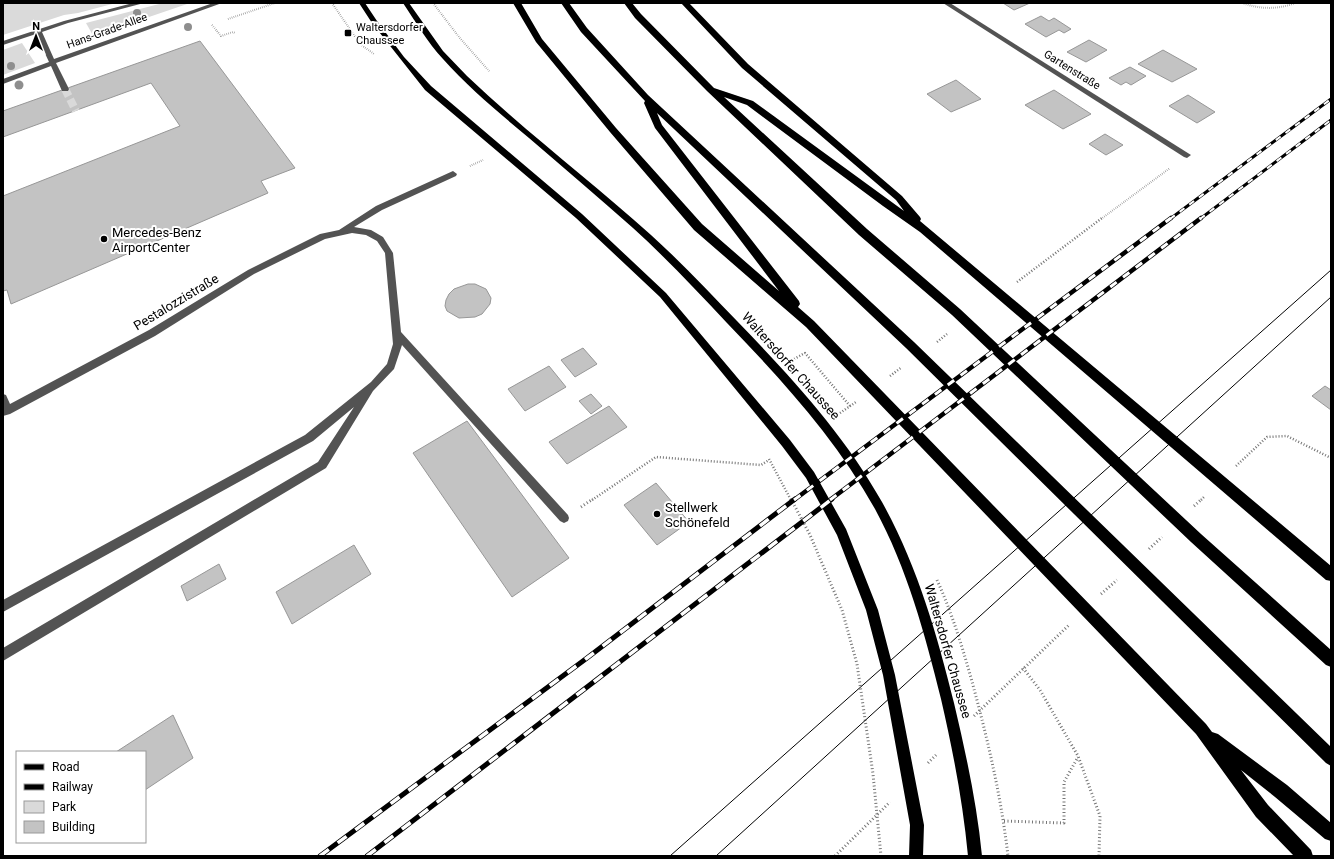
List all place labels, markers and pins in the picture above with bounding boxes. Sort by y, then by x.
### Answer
place label: Waltersdorfer Chaussee [356,21,423,47]
marker: Waltersdorfer Chaussee [343,28,353,38]
place label: Mercedes-Benz AirportCenter [112,225,202,255]
marker: Mercedes-Benz AirportCenter [99,234,109,244]
place label: Stellwerk Schönefeld [665,500,730,530]
marker: Stellwerk Schönefeld [652,509,662,519]

